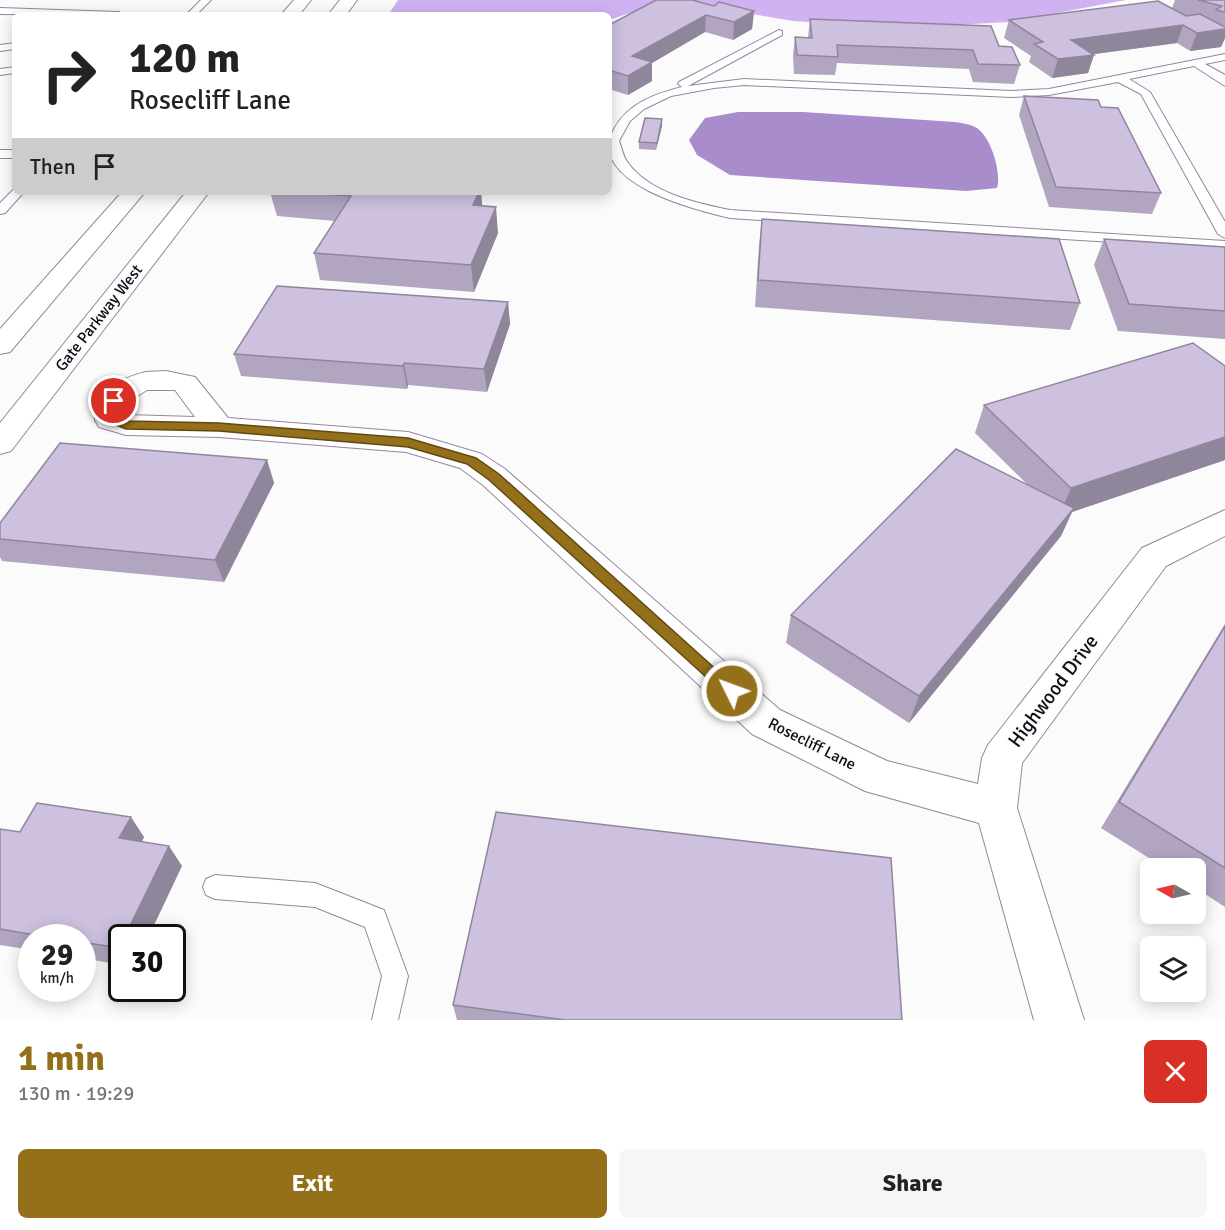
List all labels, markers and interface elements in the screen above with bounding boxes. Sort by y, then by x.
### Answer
text: 120 m [129,33,240,84]
icon: right [30,36,108,114]
text: Rosecliff Lane [129,84,291,117]
icon: arrive [88,150,121,183]
text: Then [30,153,76,180]
street label: Gate Parkway West [51,260,147,375]
pin [88,375,139,426]
icon: arrive [97,384,130,417]
street label: Highwood Drive [1002,630,1104,752]
position arrow [700,659,764,723]
street label: Rosecliff Lane [765,713,859,775]
north arrow [1140,858,1206,924]
map controls [1140,858,1206,1002]
speed limit sign: 30 [108,924,186,1002]
button: layers [1140,936,1206,1002]
text: 29 [41,937,73,974]
text: km/h [40,969,74,987]
text: 1 min [18,1036,105,1081]
button: close [1144,1040,1207,1103]
text: 130 m · 19:29 [18,1081,134,1106]
button: Exit [18,1149,607,1218]
button: Share [619,1149,1207,1218]

